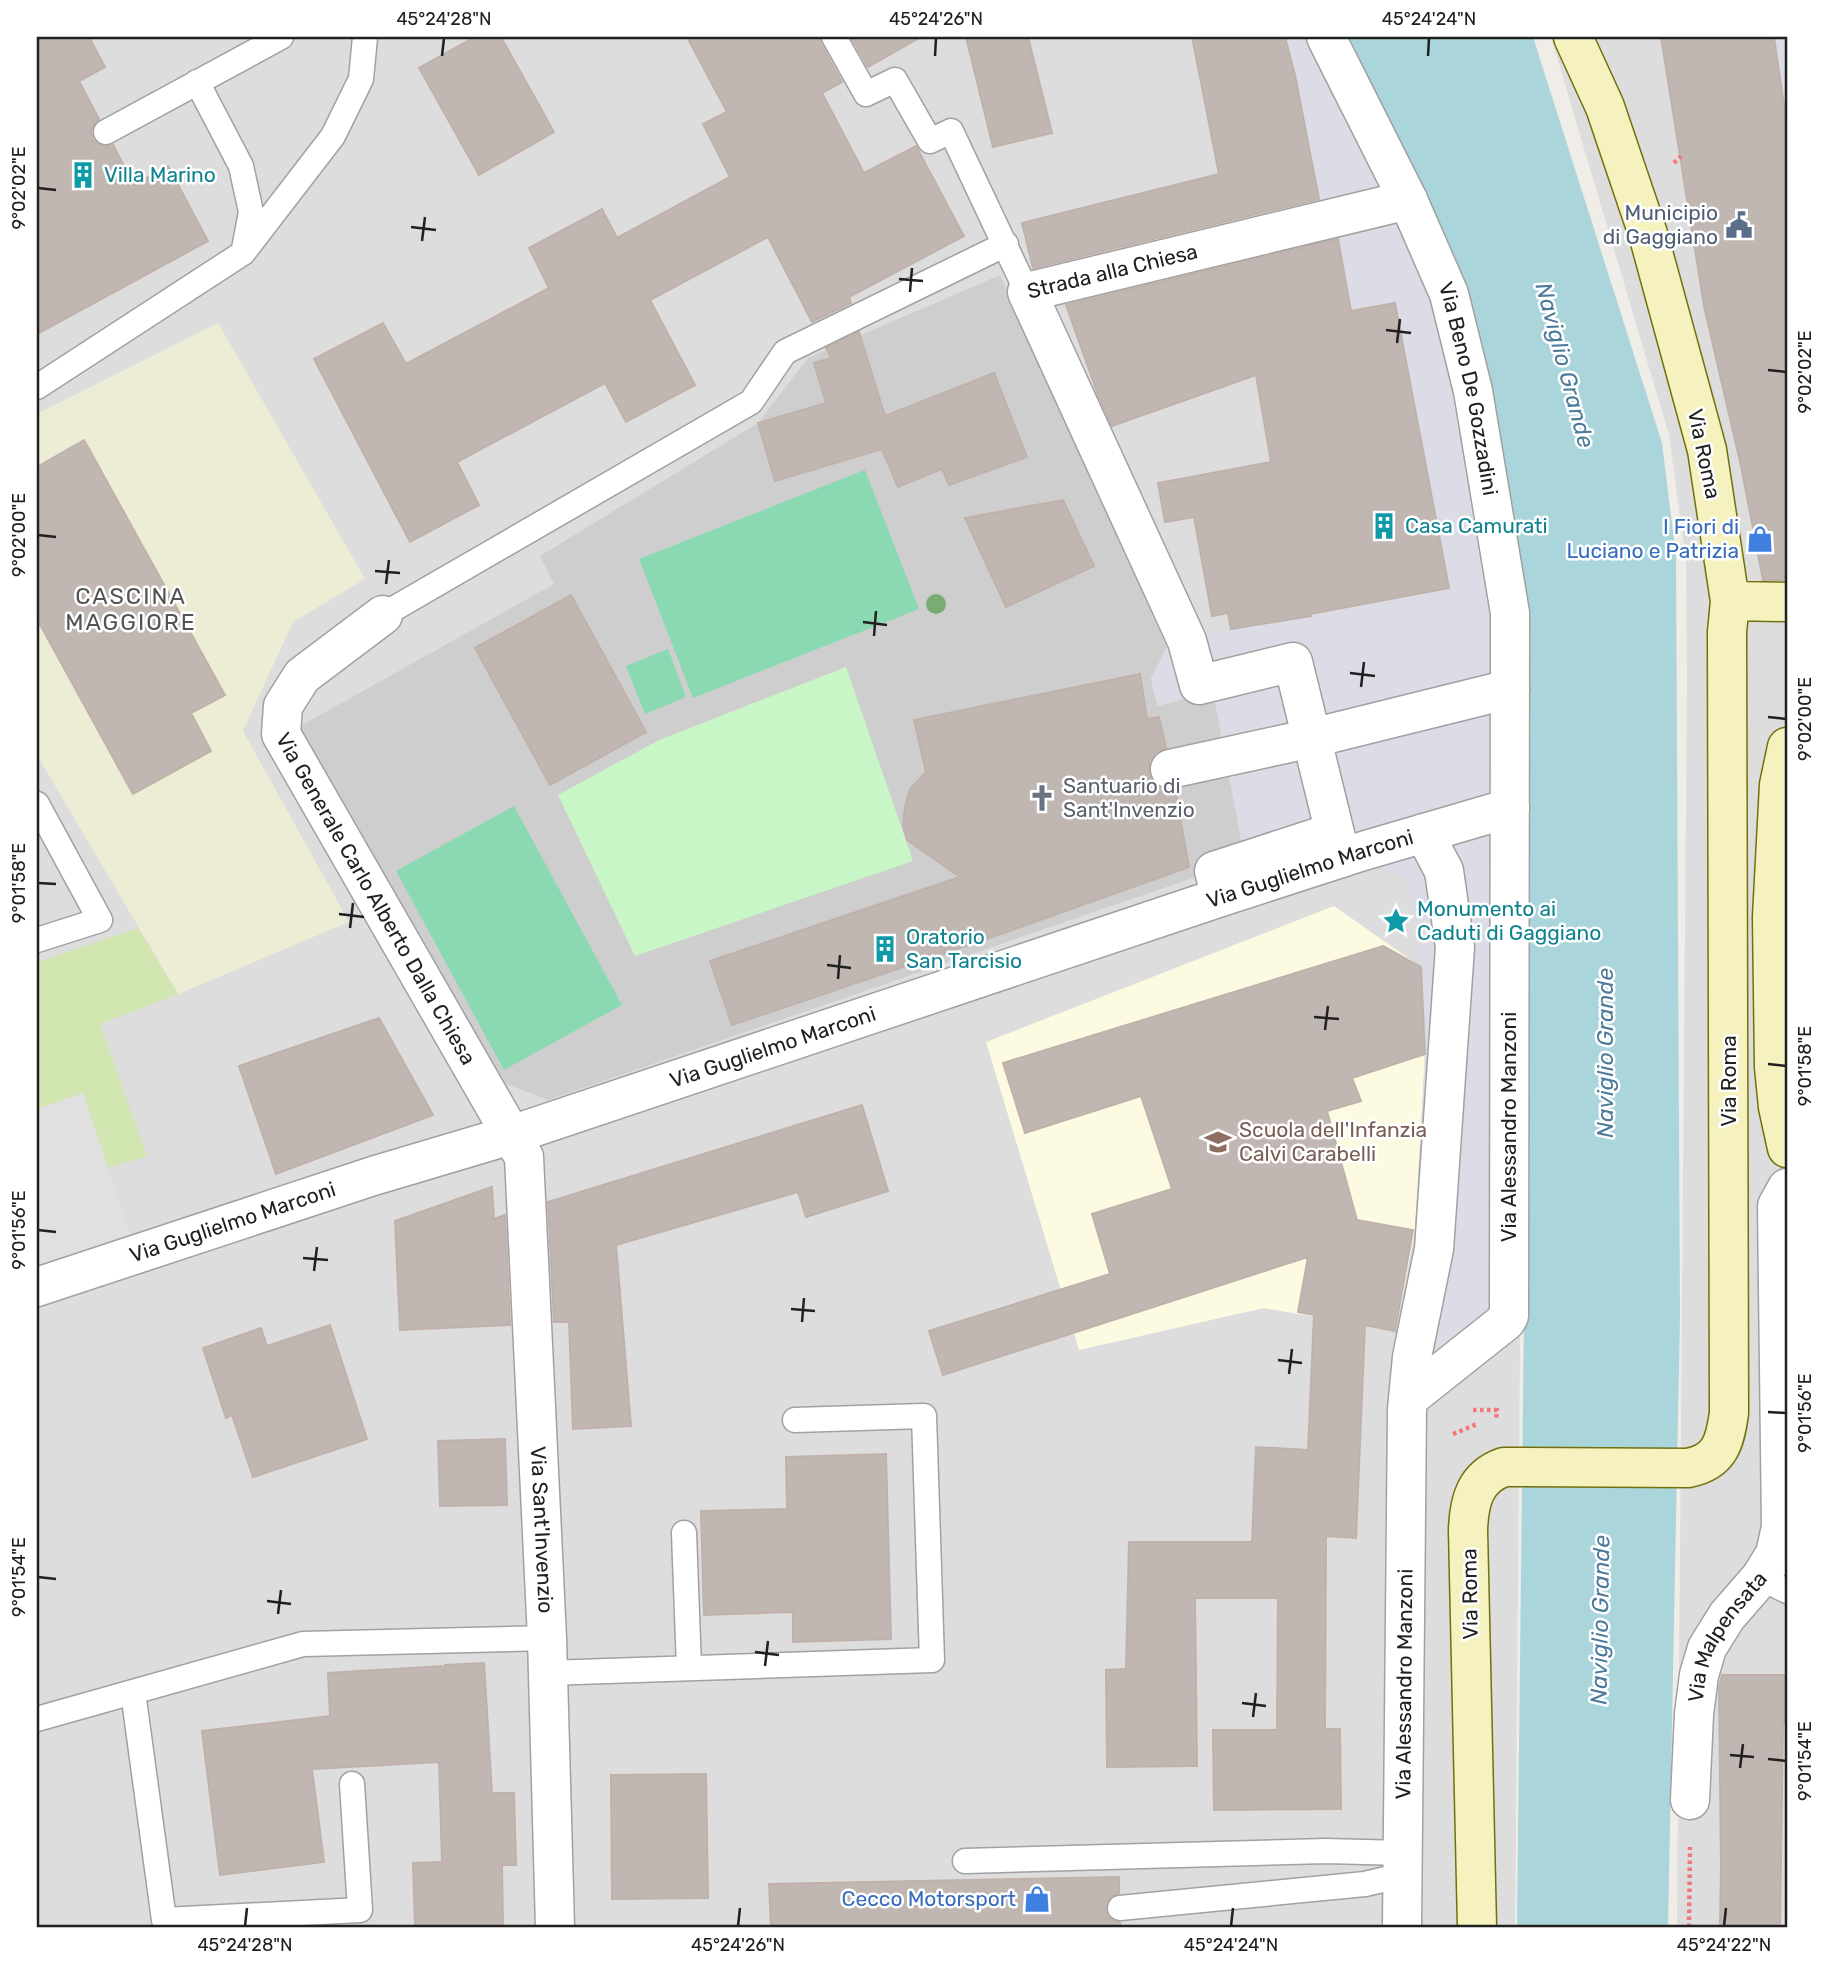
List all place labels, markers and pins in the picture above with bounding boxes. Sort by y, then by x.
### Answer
building icon: Villa Marino [68,160,98,190]
place label: Villa Marino [104,162,216,187]
place label: Municipio di Gaggiano [1603,200,1718,249]
public building icon: Municipio di Gaggiano [1724,210,1754,240]
building icon: Casa Camurati [1369,511,1399,541]
place label: Casa Camurati [1405,513,1548,538]
place label: I Fiori di Luciano e Patrizia [1566,514,1739,563]
shop icon: I Fiori di Luciano e Patrizia [1745,524,1775,554]
place label: Santuario di Sant'Invenzio [1063,773,1195,822]
church icon: Santuario di Sant'Invenzio [1027,783,1057,813]
place label: Monumento ai Caduti di Gaggiano [1417,896,1601,945]
place icon: Monumento ai Caduti di Gaggiano [1381,906,1411,936]
place label: Oratorio San Tarcisio [906,924,1022,973]
building icon: Oratorio San Tarcisio [870,934,900,964]
place label: Scuola dell'Infanzia Calvi Carabelli [1239,1117,1427,1166]
school or university icon: Scuola dell'Infanzia Calvi Carabelli [1203,1127,1233,1157]
shop icon: Cecco Motorsport [1022,1884,1052,1914]
place label: Cecco Motorsport [842,1886,1016,1911]

